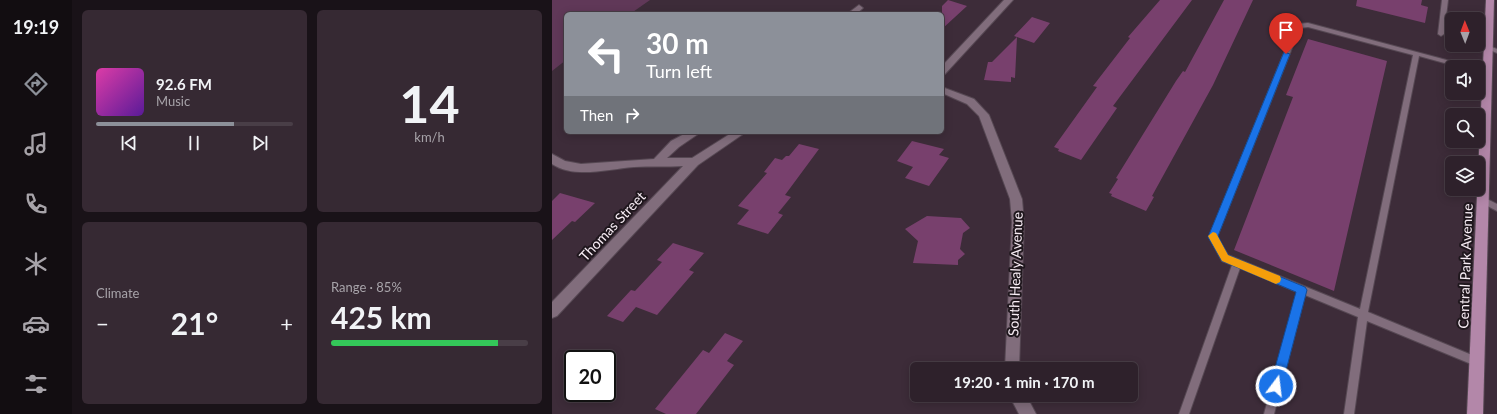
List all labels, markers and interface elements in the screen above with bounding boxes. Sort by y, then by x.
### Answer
north arrow [1445,12,1485,52]
map controls [1445,12,1485,196]
pin [1269,13,1303,54]
text: 19:19 [13,16,59,38]
icon: arrive [1275,19,1297,41]
text: 30 m [646,26,709,60]
icon: left [580,28,632,80]
text: Turn left [646,60,712,82]
button: sound [1445,60,1485,100]
icon: directions [22,70,50,98]
text: 14 [399,72,460,134]
text: 92.6 FM [156,75,212,93]
text: Music [156,93,190,109]
icon: right [621,104,643,126]
text: Then [580,106,613,124]
button: search [1445,108,1485,148]
text: km/h [414,129,445,145]
icon: music [22,130,50,158]
icon: previous [118,132,140,154]
icon: pause [183,132,205,154]
icon: next [249,132,271,154]
button: layers [1445,156,1485,196]
street label: Thomas Street [575,188,649,264]
icon: phone [22,190,50,218]
street label: Central Park Avenue [1454,203,1476,329]
street label: South Healy Avenue [1004,212,1026,336]
icon: climate [22,250,50,278]
text: Range · 85% [331,279,402,295]
text: Climate [96,285,139,301]
text: 425 km [331,299,432,335]
text: 21° [171,305,218,341]
icon: car [22,310,50,338]
text: − [96,310,109,337]
text: + [280,310,293,337]
speed limit sign: 20 [564,350,616,402]
position arrow [1255,365,1297,407]
icon: filters [22,370,50,398]
text: 19:20 · 1 min · 170 m [954,373,1094,391]

